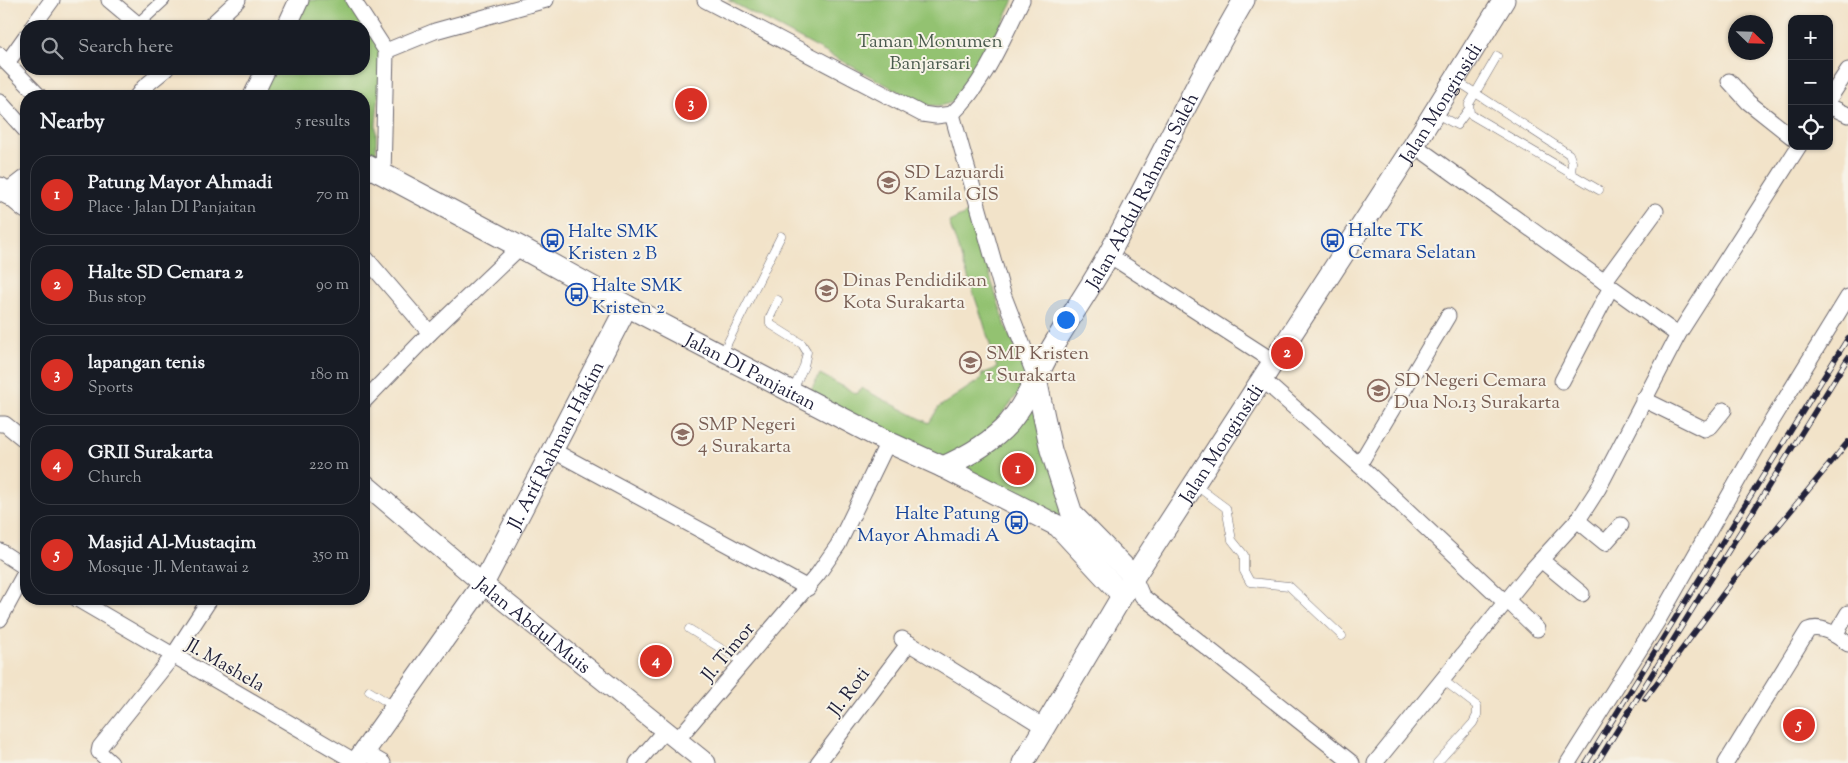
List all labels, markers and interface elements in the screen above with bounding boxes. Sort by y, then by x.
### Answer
north arrow [1728,15,1773,60]
map controls [1788,15,1833,150]
button: + [1788,15,1833,60]
search box [20,20,370,75]
park label: Taman Monumen Banjarsari [857,29,1003,78]
icon: search [38,34,66,62]
text: Search here [78,34,173,61]
street label: Jalan Monginsidi [1394,39,1490,170]
button: − [1788,60,1833,105]
pin: 3 [675,85,707,123]
street label: Jalan Abdul Rahman Saleh [1080,88,1207,296]
button: locate [1788,105,1833,150]
text: Nearby [40,108,105,138]
text: 5 results [296,111,350,134]
place label: SD Lazuardi Kamila GIS [904,160,1005,209]
text: Patung Mayor Ahmadi [88,170,272,197]
school or university icon: SD Lazuardi Kamila GIS [876,170,900,194]
text: 1 [54,184,60,207]
text: 70 m [316,184,349,207]
text: Place · Jalan DI Panjaitan [88,197,256,220]
place label: Halte TK Cemara Selatan [1348,218,1476,267]
place label: Halte SMK Kristen 2 B [568,219,659,268]
bus stop icon: Halte TK Cemara Selatan [1320,228,1344,252]
bus stop icon: Halte SMK Kristen 2 B [540,229,564,253]
text: Halte SD Cemara 2 [88,260,243,287]
place label: Dinas Pendidikan Kota Surakarta [843,268,987,317]
place label: Halte SMK Kristen 2 [592,273,683,322]
text: 2 [53,274,61,297]
text: 90 m [316,274,349,297]
school or university icon: Dinas Pendidikan Kota Surakarta [815,278,839,302]
bus stop icon: Halte SMK Kristen 2 [564,283,588,307]
text: Bus stop [88,287,146,310]
your location [1053,307,1079,333]
street label: Jalan DI Panjaitan [679,327,821,418]
pin: 2 [1271,334,1303,372]
place label: SMP Kristen 1 Surakarta [986,341,1089,390]
text: lapangan tenis [88,350,205,377]
school or university icon: SMP Kristen 1 Surakarta [958,351,982,375]
street label: Jl. Arif Rahman Hakim [502,357,612,536]
text: 3 [54,364,60,387]
text: 180 m [310,364,349,387]
place label: SD Negeri Cemara Dua No.13 Surakarta [1394,368,1560,417]
text: Sports [88,377,133,400]
school or university icon: SD Negeri Cemara Dua No.13 Surakarta [1366,378,1390,402]
street label: Jalan Monginsidi [1174,380,1271,510]
place label: SMP Negeri 4 Surakarta [698,412,796,461]
school or university icon: SMP Negeri 4 Surakarta [670,422,694,446]
text: GRII Surakarta [88,440,213,467]
pin: 1 [1002,450,1034,488]
text: 4 [53,454,61,477]
text: 220 m [309,454,349,477]
text: Church [88,467,142,490]
place label: Halte Patung Mayor Ahmadi A [857,501,1001,550]
bus stop icon: Halte Patung Mayor Ahmadi A [1004,511,1028,535]
text: Masjid Al-Mustaqim [88,530,256,557]
text: 5 [54,544,60,567]
text: 350 m [312,544,349,567]
text: Mosque · Jl. Mentawai 2 [88,557,249,580]
street label: Jalan Abdul Muis [468,571,596,681]
street label: Jl. Timor [695,617,762,689]
street label: Jl. Mashela [179,632,269,700]
pin: 4 [640,642,672,680]
street label: Jl. Roti [822,662,877,723]
pin: 5 [1783,706,1815,744]

